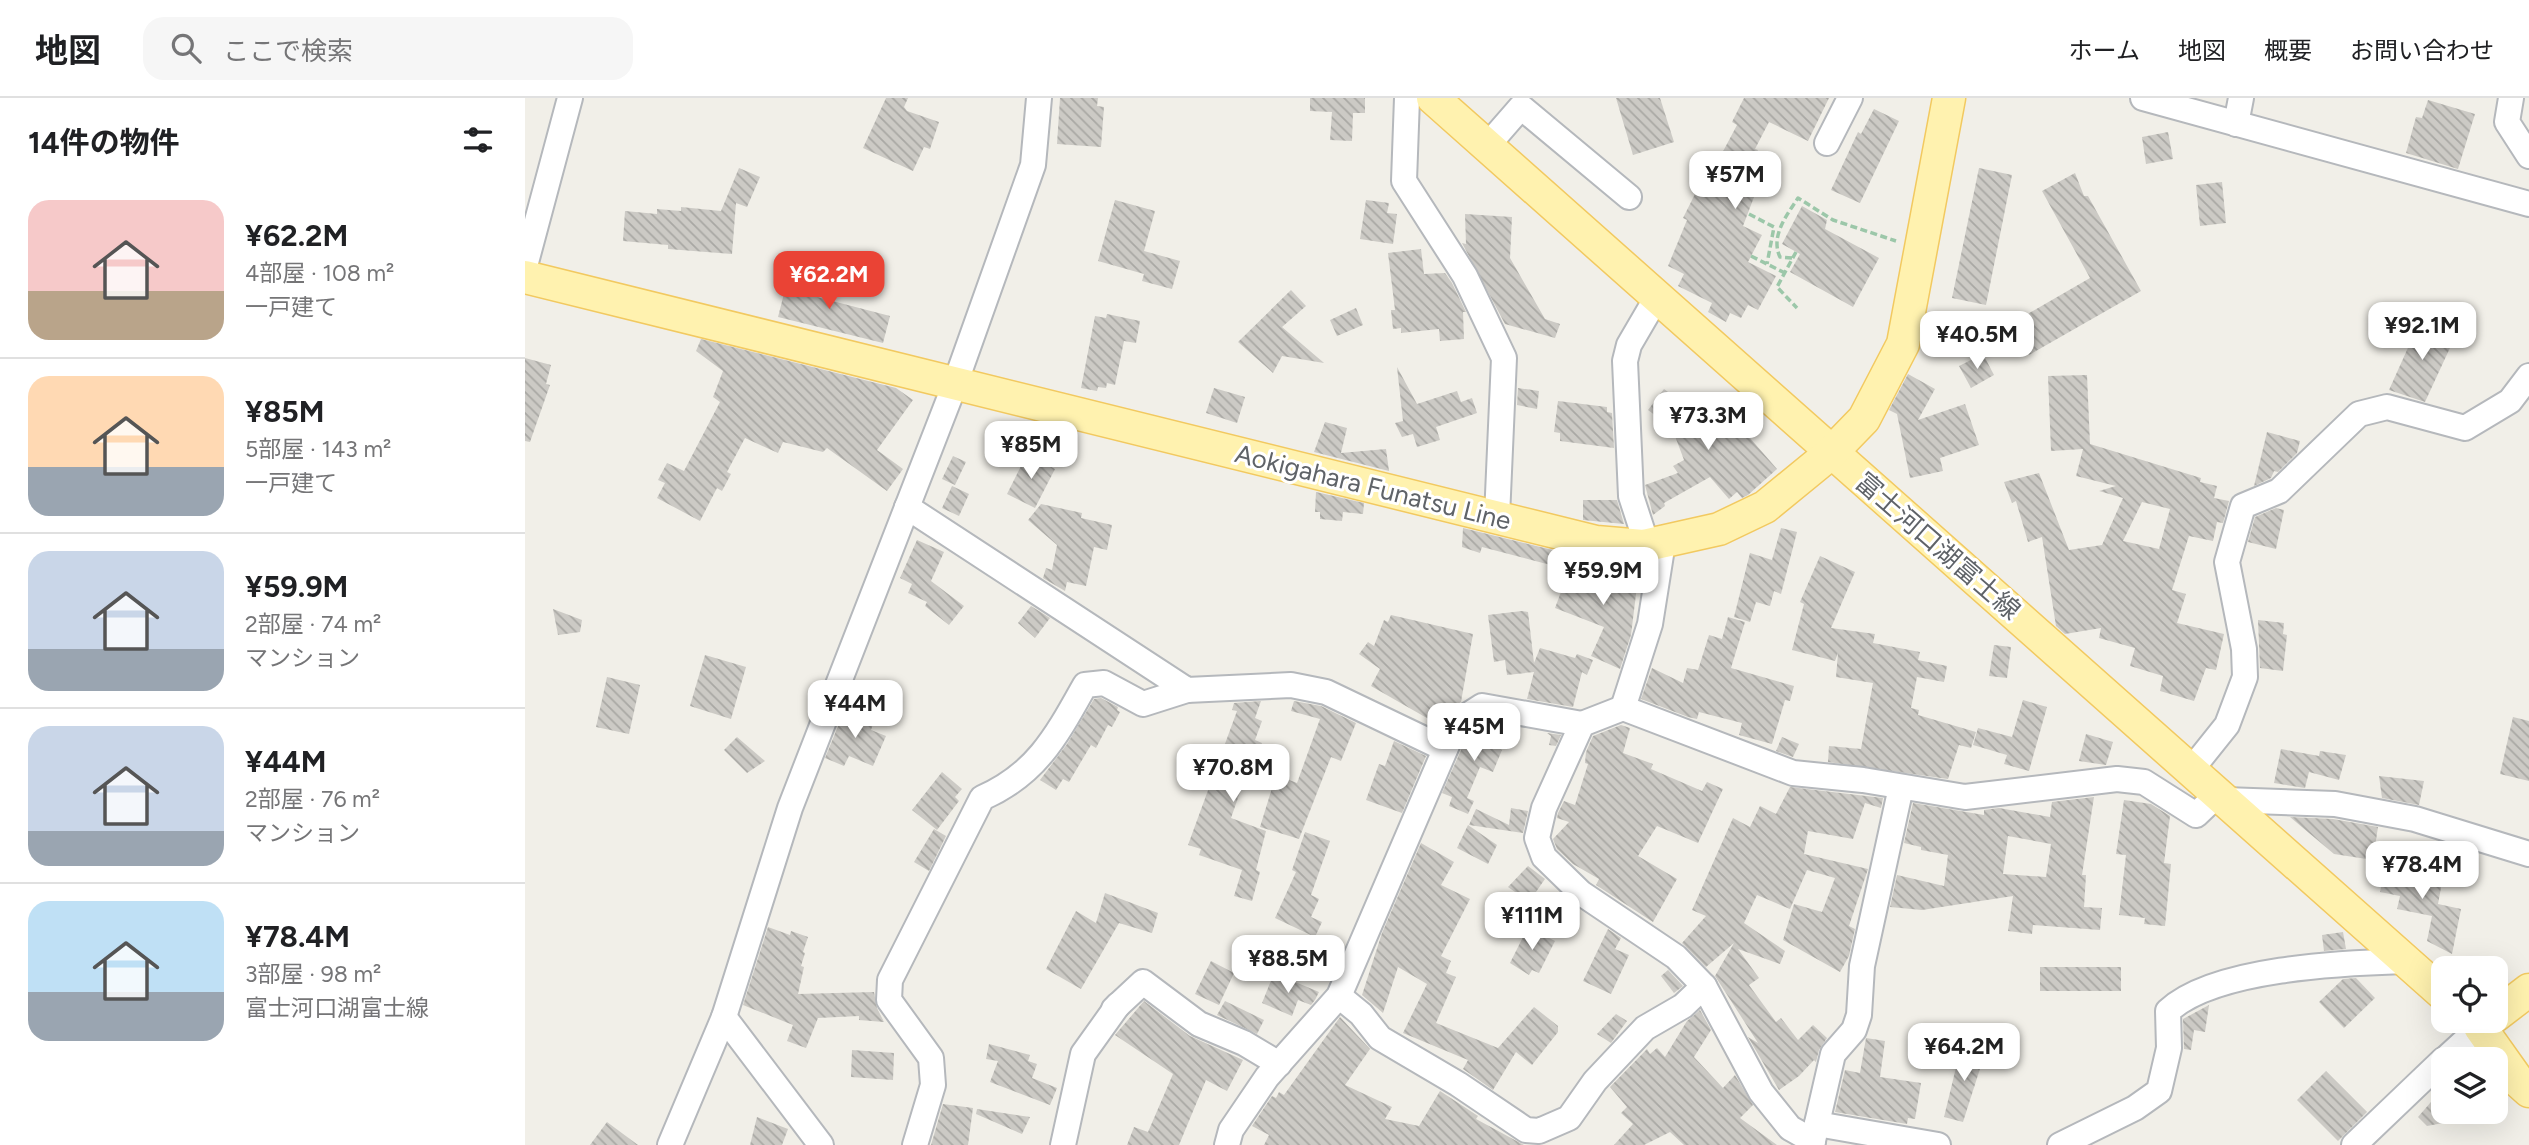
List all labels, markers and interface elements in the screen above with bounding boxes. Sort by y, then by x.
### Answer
search box [143,17,633,80]
icon: search [167,29,205,67]
text: 地図 [35,31,101,70]
text: ここで検索 [223,35,353,67]
text: ホーム [2069,36,2140,65]
text: 地図 [2178,36,2226,65]
text: 概要 [2264,36,2312,65]
text: お問い合わせ [2350,36,2494,65]
icon: filters [459,121,497,159]
text: 14件の物件 [28,124,180,161]
pin: ¥57M [1694,152,1776,211]
text: ¥57M [1705,160,1765,188]
text: ¥62.2M [245,217,348,254]
icon: home [84,228,168,312]
pin: ¥62.2M [772,252,886,311]
text: 4部屋 · 108 m² [245,259,394,287]
text: ¥62.2M [789,260,869,288]
text: 一戸建て [245,293,337,321]
pin: ¥92.1M [2365,302,2479,362]
text: ¥92.1M [2384,311,2460,339]
pin: ¥40.5M [1920,312,2034,371]
text: ¥40.5M [1936,320,2018,348]
pin: ¥73.3M [1651,392,1765,452]
text: ¥85M [245,393,324,430]
text: ¥73.3M [1669,401,1747,429]
icon: home [84,404,168,488]
pin: ¥85M [990,422,1072,481]
text: ¥85M [1001,430,1061,458]
text: 5部屋 · 143 m² [245,435,391,463]
street label: Aokigahara Funatsu Line [1232,437,1514,537]
street label: 富士河口湖富士線 [1849,466,2027,626]
text: 一戸建て [245,469,337,497]
pin: ¥59.9M [1546,547,1660,607]
text: ¥59.9M [1563,556,1643,584]
text: ¥59.9M [245,568,348,605]
icon: home [84,579,168,663]
text: 2部屋 · 74 m² [245,610,381,638]
text: マンション [245,644,360,672]
pin: ¥44M [814,680,896,740]
text: ¥44M [824,689,886,717]
pin: ¥45M [1433,704,1515,763]
text: ¥45M [1443,712,1505,740]
text: ¥44M [245,743,327,780]
pin: ¥70.8M [1176,744,1290,804]
text: ¥70.8M [1193,753,1273,781]
icon: home [84,754,168,838]
text: 2部屋 · 76 m² [245,785,380,813]
text: マンション [245,819,360,847]
pin: ¥78.4M [2365,842,2479,901]
text: ¥78.4M [2382,850,2462,878]
pin: ¥111M [1483,892,1581,952]
text: ¥111M [1501,901,1563,929]
text: ¥78.4M [245,918,350,955]
icon: home [84,929,168,1013]
pin: ¥88.5M [1231,936,1345,995]
text: ¥88.5M [1248,944,1328,972]
map controls [2431,956,2508,1124]
button: locate [2431,956,2508,1033]
text: 3部屋 · 98 m² [245,960,381,988]
text: 富士河口湖富士線 [245,994,429,1022]
pin: ¥64.2M [1907,1024,2021,1083]
text: ¥64.2M [1924,1032,2004,1060]
button: layers [2431,1047,2508,1124]

